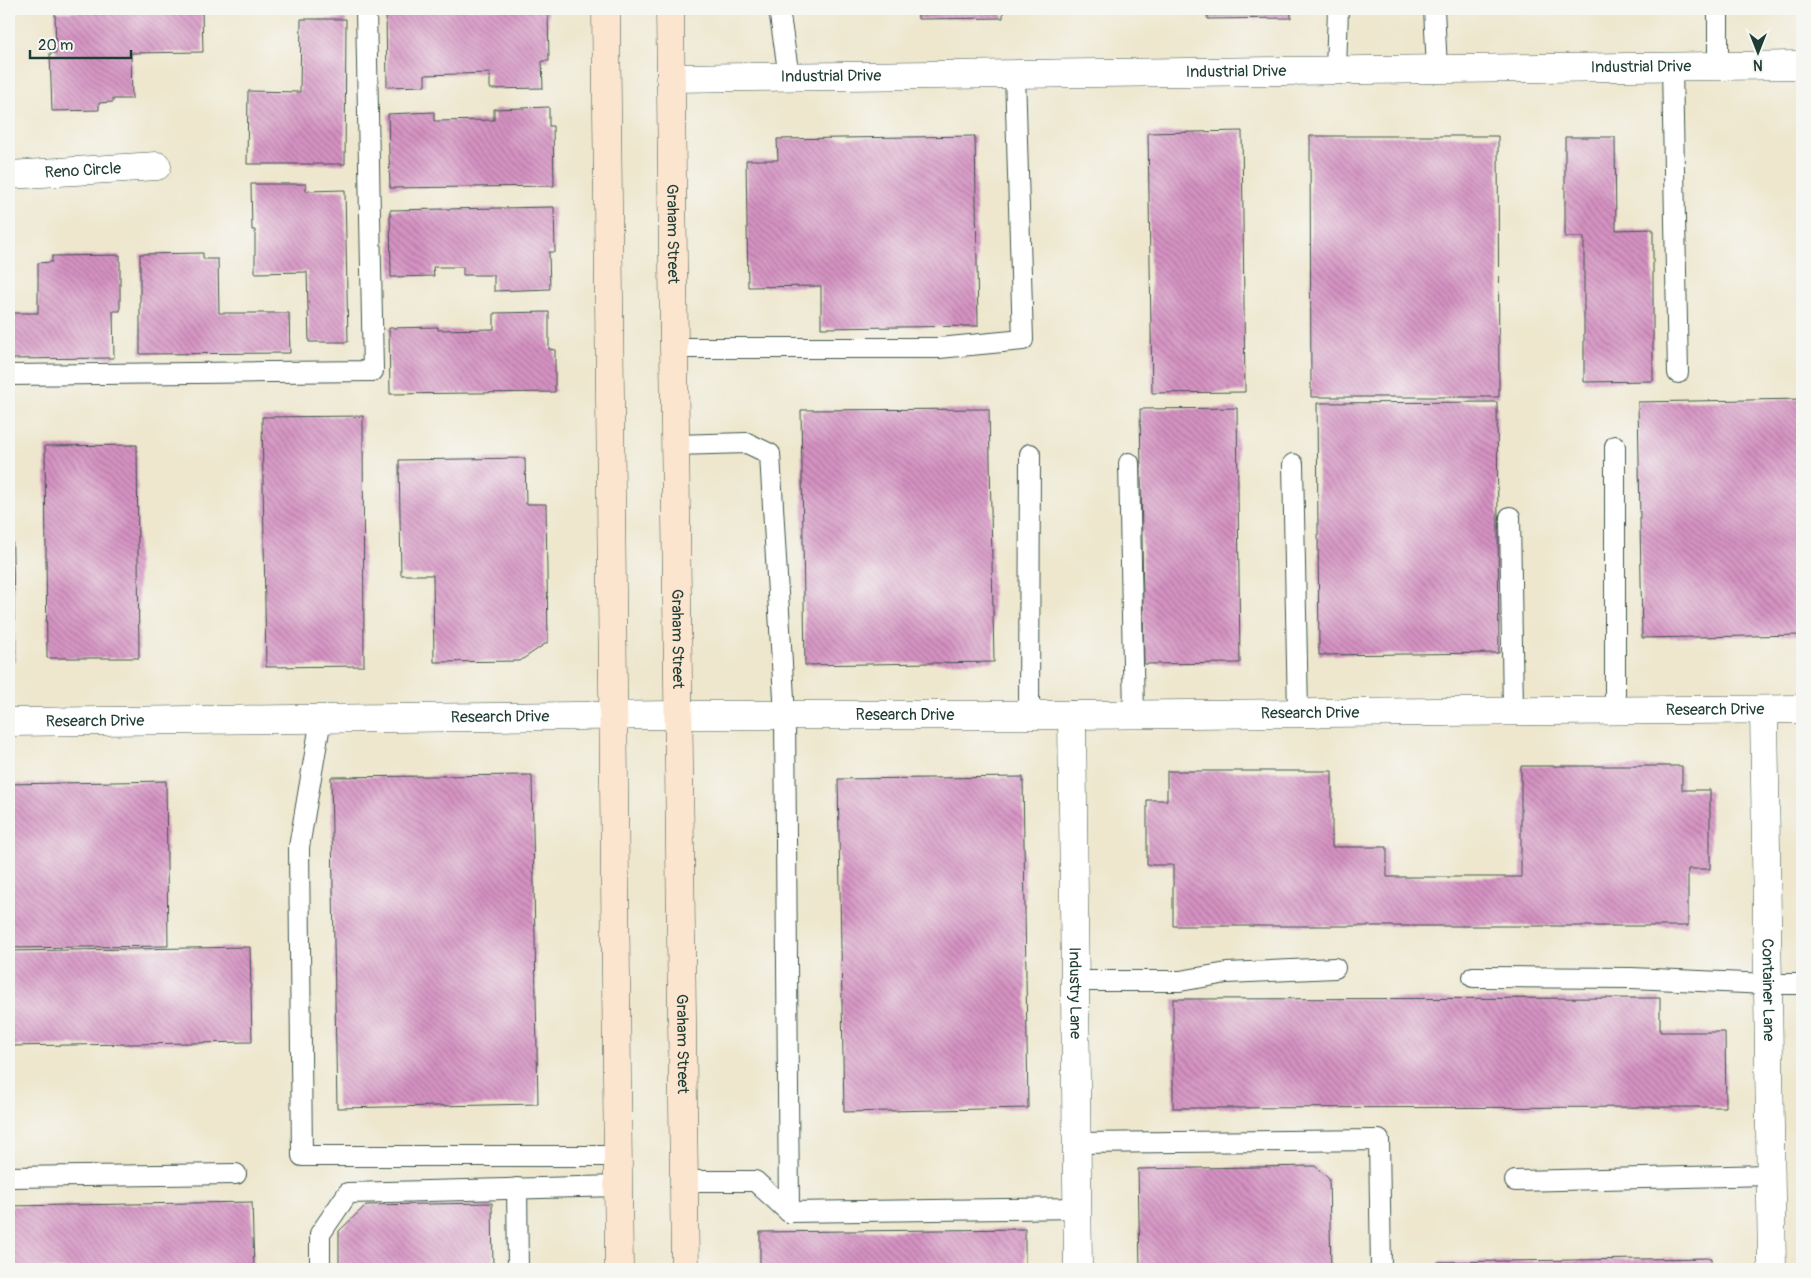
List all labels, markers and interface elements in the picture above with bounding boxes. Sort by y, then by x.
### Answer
scale bar [30,28,131,60]
north arrow [1734,28,1784,78]
text: 20 m [38,36,73,55]
street label: Industrial Drive [1591,56,1691,77]
text: N [1753,56,1763,73]
street label: Industrial Drive [1186,61,1286,82]
street label: Industrial Drive [781,66,882,87]
street label: Reno Circle [44,158,122,183]
street label: Graham Street [662,184,683,285]
street label: Graham Street [667,589,688,690]
street label: Research Drive [1666,699,1764,720]
street label: Research Drive [1261,703,1359,723]
street label: Research Drive [856,705,954,725]
street label: Research Drive [451,706,550,727]
street label: Research Drive [46,711,145,732]
street label: Container Lane [1757,938,1779,1042]
street label: Industry Lane [1065,947,1086,1039]
street label: Graham Street [672,994,693,1095]

